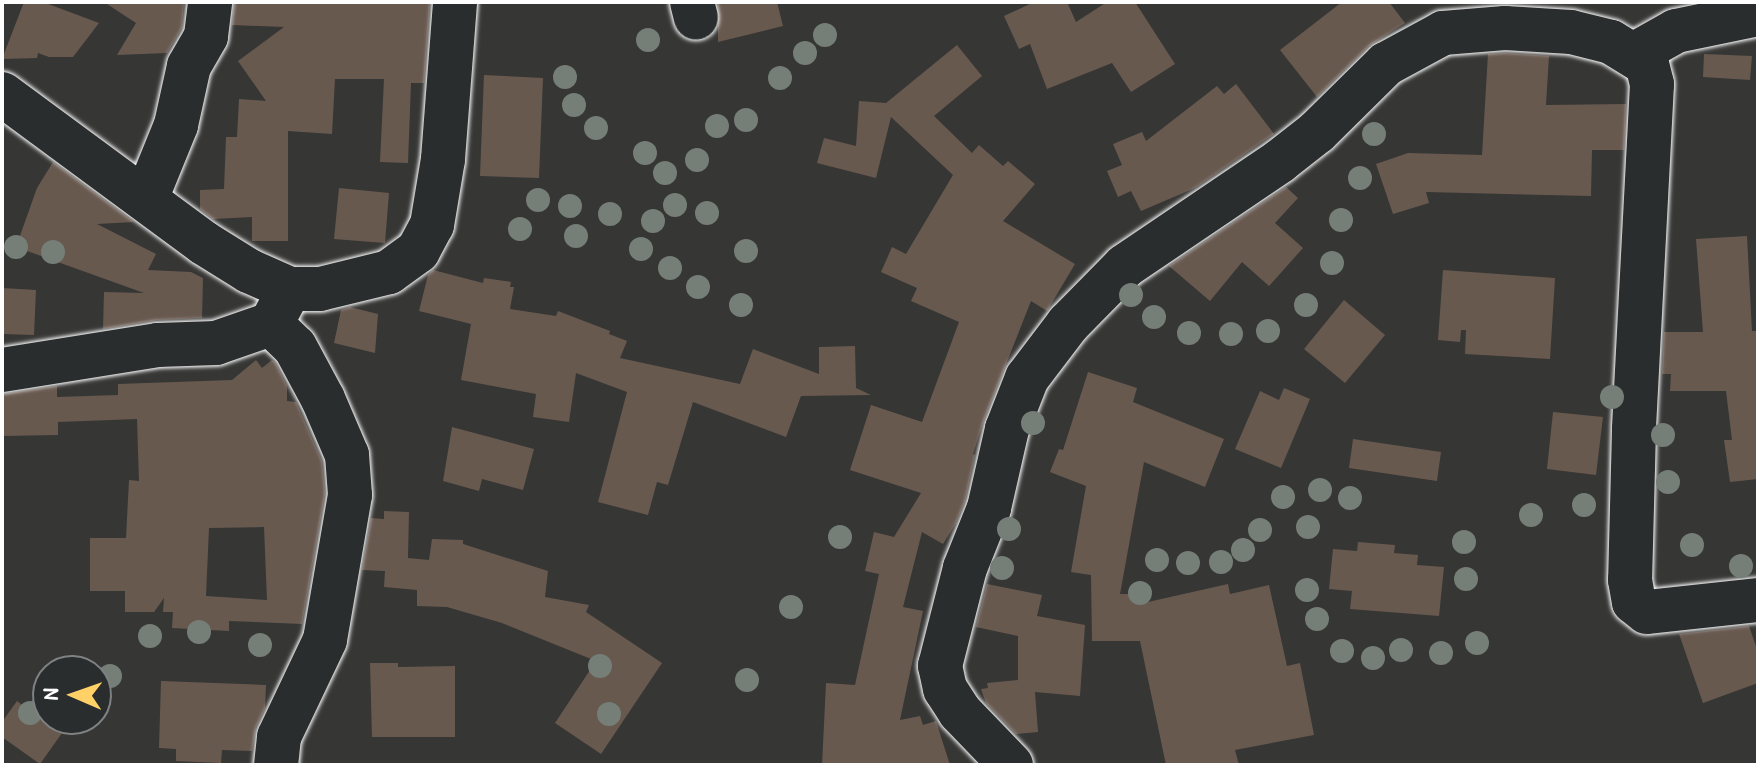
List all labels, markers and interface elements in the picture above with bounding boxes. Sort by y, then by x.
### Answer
north arrow [32,655,112,735]
text: N [35,688,65,701]

